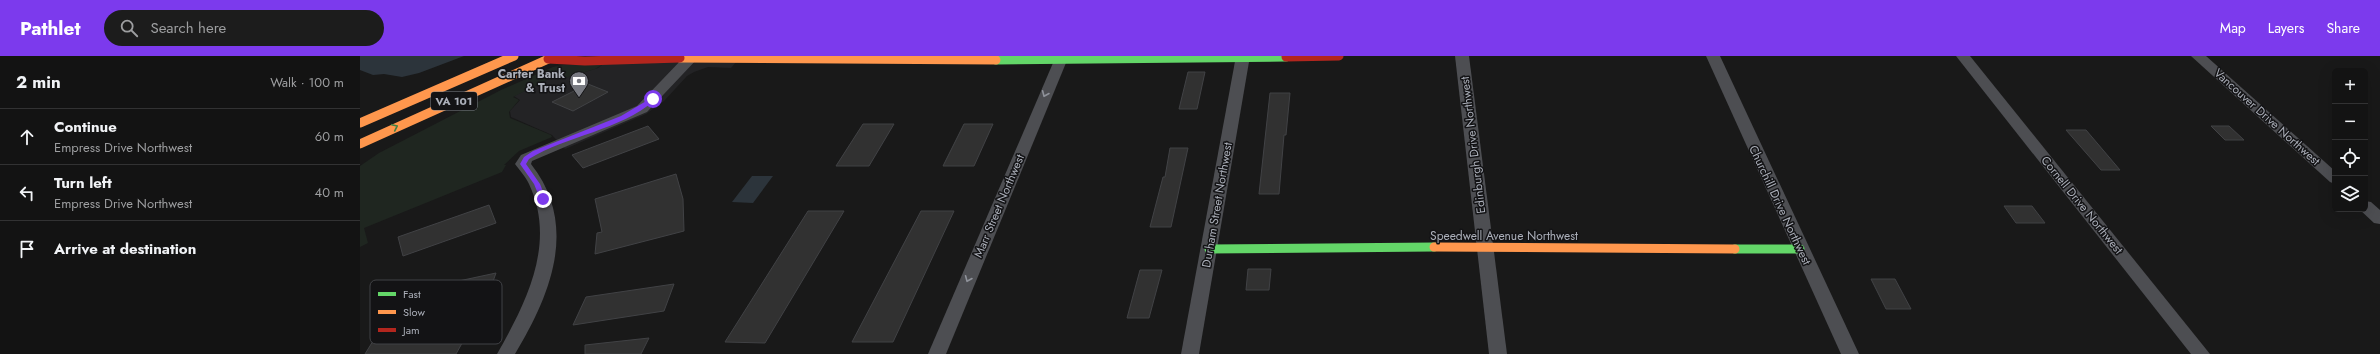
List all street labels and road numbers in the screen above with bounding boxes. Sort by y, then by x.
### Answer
street label: Vancouver Drive Northwest [2210,64,2324,170]
street label: Edinburgh Drive Northwest [1456,75,1490,215]
road number: VA 101 [431,92,477,110]
street label: Durham Street Northwest [1197,141,1237,269]
street label: Churchill Drive Northwest [1744,142,1816,268]
street label: Marr Street Northwest [969,152,1029,260]
street label: Cornell Drive Northwest [2037,152,2127,258]
street label: Speedwell Avenue Northwest [1430,227,1578,245]

